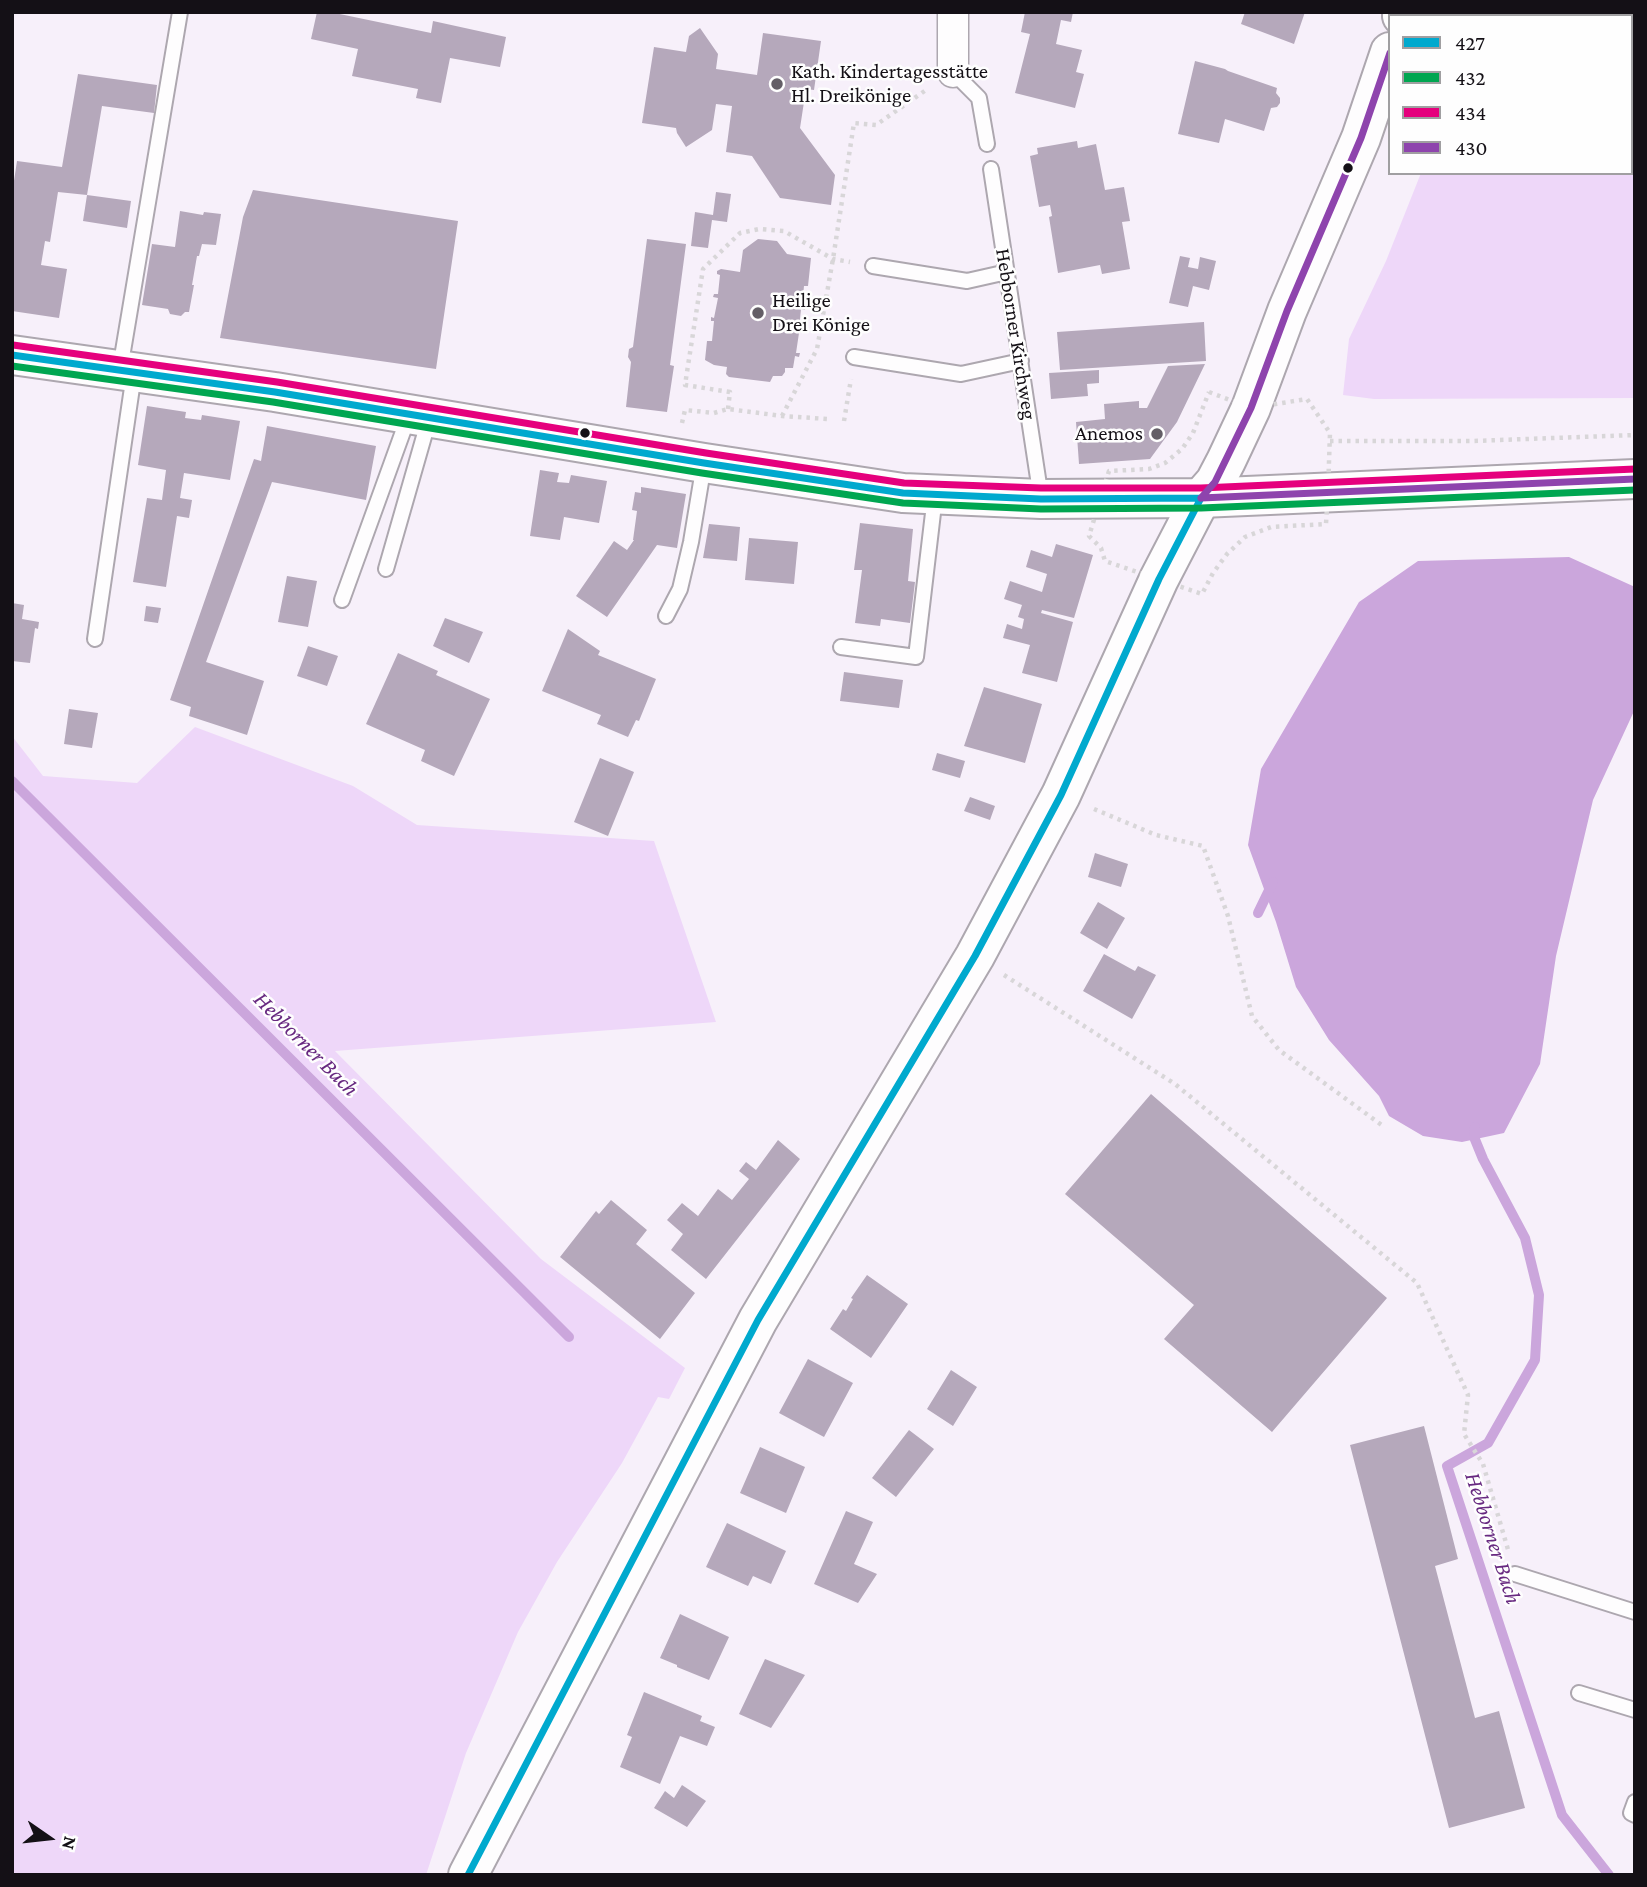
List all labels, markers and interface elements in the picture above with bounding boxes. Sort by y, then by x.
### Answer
legend [1388,14,1633,175]
text: 427 [1455,31,1485,55]
place label: Kath. Kindertagesstätte Hl. Dreikönige [791,59,988,109]
text: 432 [1455,66,1485,90]
marker: Kath. Kindertagesstätte Hl. Dreikönige [769,76,785,92]
text: 434 [1455,101,1486,125]
text: 430 [1455,136,1487,160]
unlabelled marker [1341,161,1355,175]
street label: Hebborner Kirchweg [990,246,1042,422]
place label: Heilige Drei Könige [772,288,870,338]
marker: Heilige Drei Könige [750,305,766,321]
place label: Anemos [1075,421,1143,447]
unlabelled marker [578,426,592,440]
marker: Anemos [1149,426,1165,442]
water label: Hebborner Bach [248,986,364,1102]
water label: Hebborner Bach [1459,1468,1527,1608]
north arrow [14,1803,84,1873]
text: N [58,1834,82,1852]

